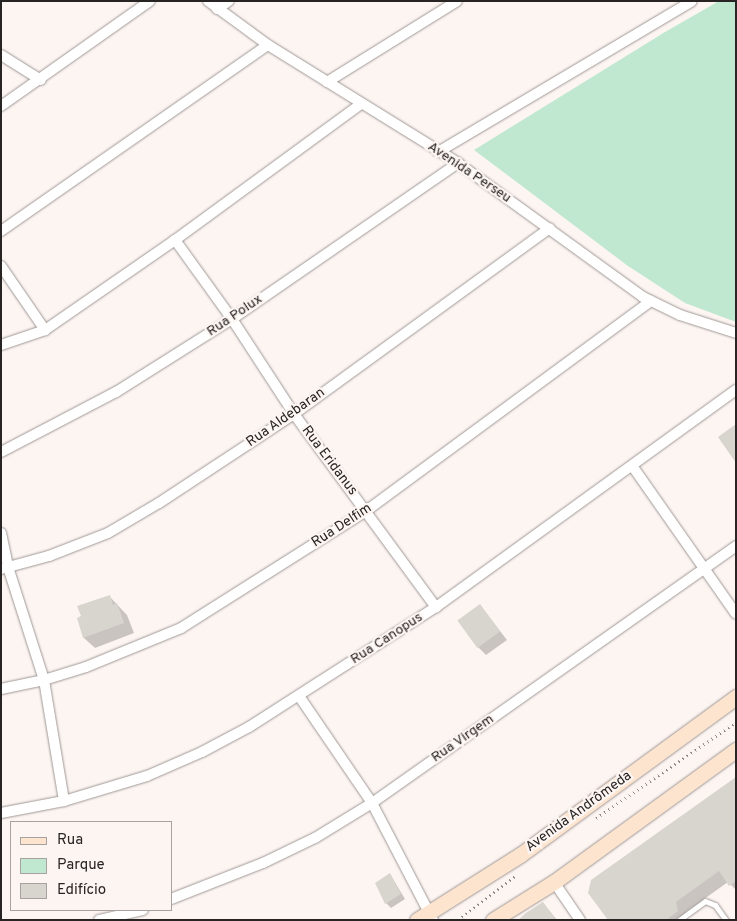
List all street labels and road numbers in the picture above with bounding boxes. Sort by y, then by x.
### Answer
street label: Avenida Perseu [424,139,514,207]
street label: Rua Polux [204,291,266,341]
street label: Rua Aldebaran [243,385,329,451]
street label: Rua Eridanus [297,423,361,499]
street label: Rua Delfim [309,500,375,552]
street label: Rua Canopus [348,609,426,669]
street label: Rua Virgem [428,711,498,767]
street label: Avenida Andrômeda [522,768,636,856]

